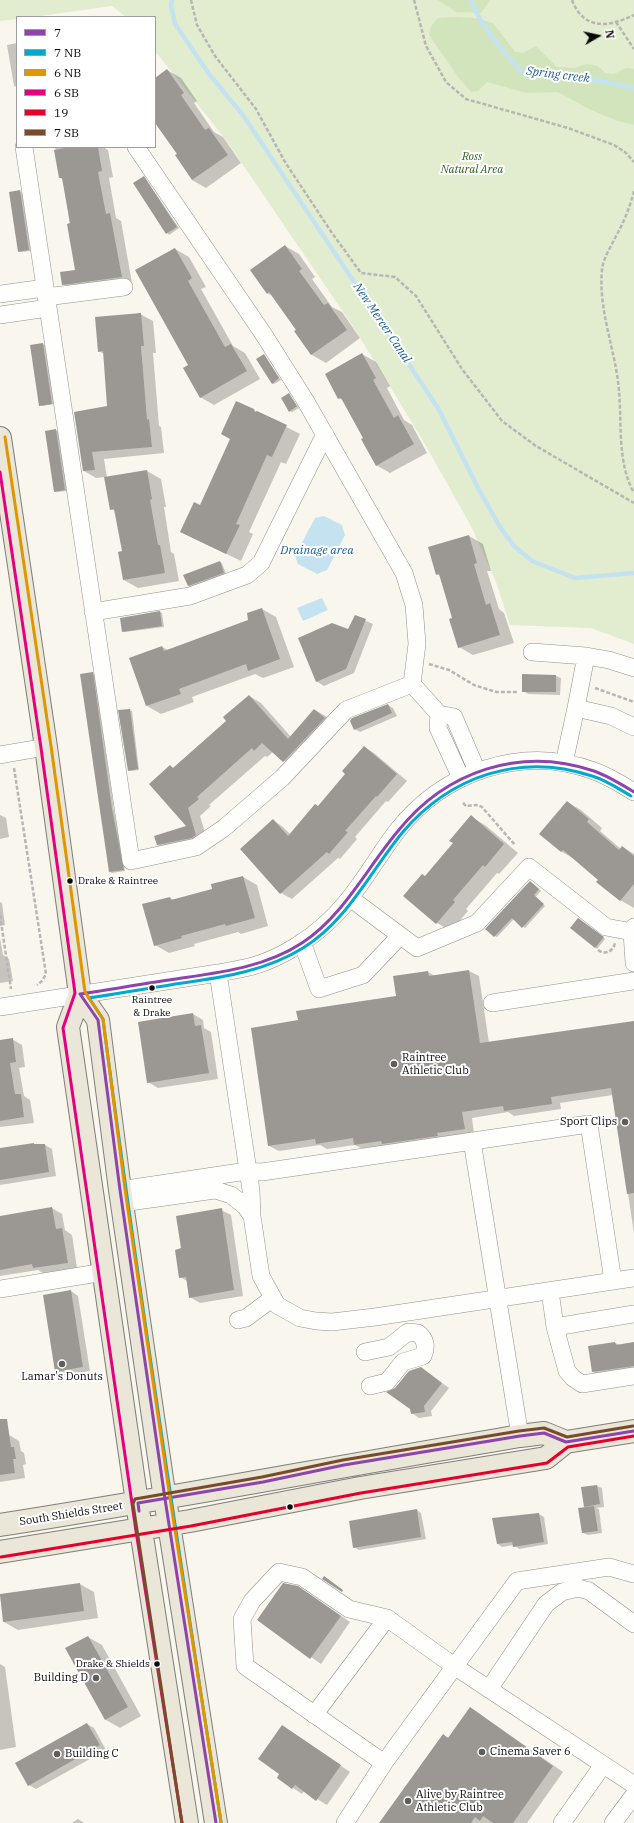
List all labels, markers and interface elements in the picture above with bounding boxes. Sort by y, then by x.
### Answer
legend [16,16,156,148]
north arrow [578,16,618,56]
text: 7 [54,25,61,40]
text: N [602,29,617,40]
text: 7 NB [54,45,81,60]
water label: Spring creek [525,64,591,86]
text: 6 NB [54,65,81,80]
text: 6 SB [54,85,79,100]
text: 19 [54,105,68,120]
text: 7 SB [54,125,79,140]
park label: Ross Natural Area [441,150,503,176]
water label: New Mercer Canal [350,280,414,366]
water label: Drainage area [280,544,354,558]
place label: Drake & Raintree [78,875,158,887]
marker: Drake & Raintree [65,876,75,886]
marker: Raintree & Drake [147,983,157,993]
place label: Raintree & Drake [132,994,172,1018]
place label: Raintree Athletic Club [402,1051,469,1077]
marker: Raintree Athletic Club [389,1059,399,1069]
place label: Sport Clips [560,1115,617,1129]
marker: Sport Clips [620,1117,630,1127]
marker: Lamar's Donuts [57,1359,67,1369]
place label: Lamar's Donuts [21,1370,103,1384]
street label: South Shields Street [18,1499,124,1529]
unlabelled marker [285,1502,295,1512]
place label: Drake & Shields [76,1658,150,1670]
marker: Drake & Shields [152,1659,162,1669]
place label: Building D [34,1671,88,1685]
marker: Building D [91,1673,101,1683]
place label: Cinema Saver 6 [490,1745,571,1759]
place label: Building C [65,1747,119,1761]
marker: Cinema Saver 6 [477,1747,487,1757]
marker: Building C [52,1749,62,1759]
place label: Alive by Raintree Athletic Club [416,1788,504,1814]
marker: Alive by Raintree Athletic Club [403,1796,413,1806]

